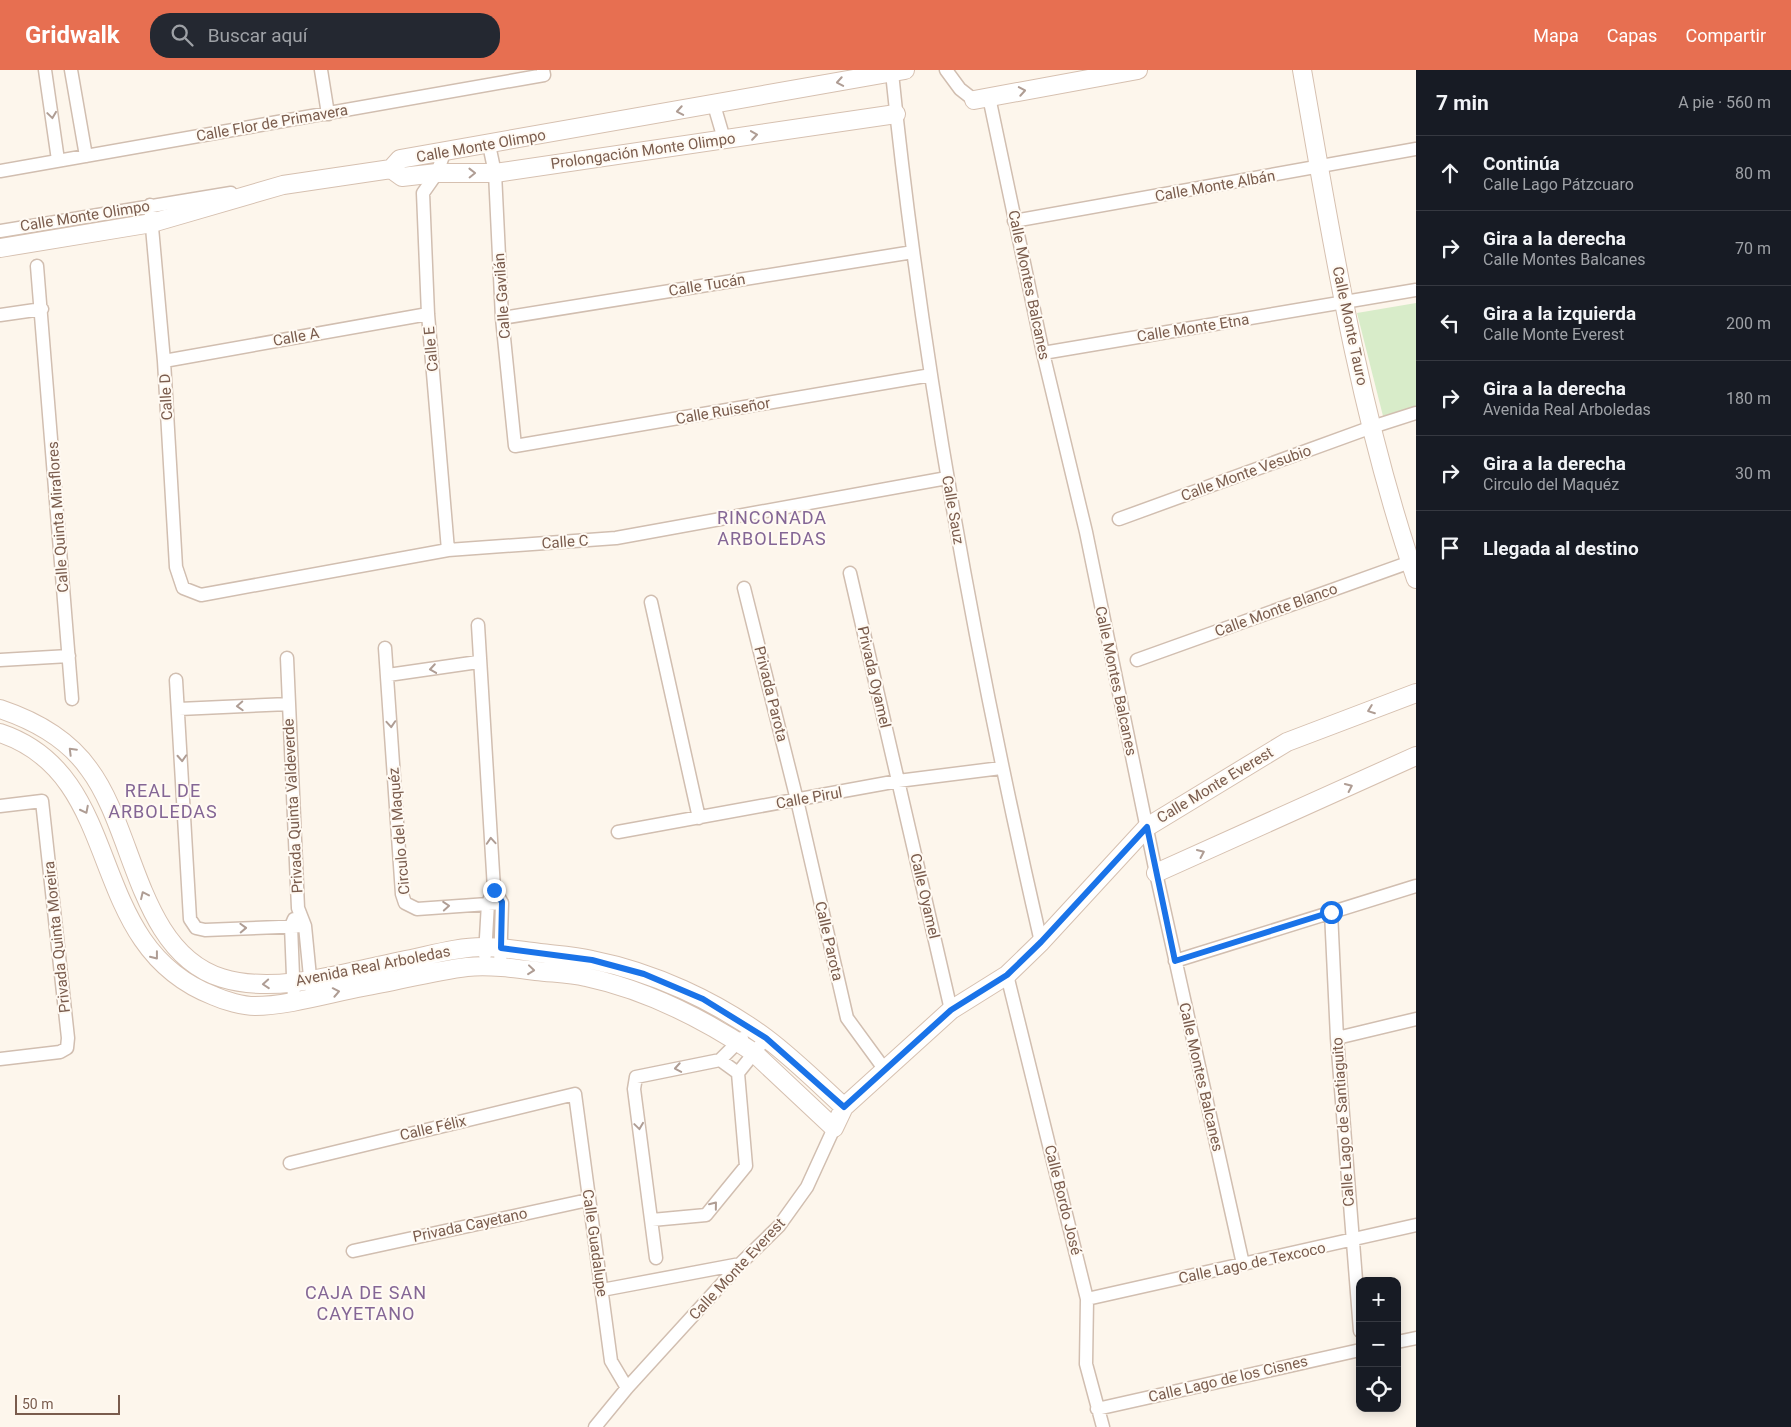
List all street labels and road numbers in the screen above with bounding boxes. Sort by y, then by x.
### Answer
street label: Calle Flor de Primavera [195,101,349,145]
street label: Calle Monte Olimpo [415,126,547,166]
street label: Prolongación Monte Olimpo [549,129,737,173]
street label: Calle Monte Albán [1154,167,1276,205]
street label: Calle Monte Olimpo [19,197,151,235]
street label: Calle Montes Balcanes [1004,209,1054,361]
street label: Calle Gavilán [490,252,514,340]
street label: Calle Monte Tauro [1329,265,1371,387]
street label: Calle Tucán [667,270,747,300]
street label: Calle Monte Etna [1136,310,1250,346]
street label: Calle A [271,324,321,350]
street label: Calle E [420,325,442,372]
street label: Calle D [156,373,176,421]
street label: Calle Ruiseñor [674,394,772,428]
street label: Calle Quinta Miraflores [44,441,72,593]
street label: Calle Monte Vesubio [1178,441,1314,505]
street label: Calle Sauz [938,474,968,546]
street label: Calle C [541,531,589,553]
street label: Calle Monte Blanco [1212,579,1340,641]
street label: Calle Montes Balcanes [1091,605,1141,757]
street label: Privada Oyamel [854,624,894,730]
street label: Privada Parota [750,644,792,744]
street label: Privada Quinta Valdeverde [279,718,307,894]
street label: Calle Monte Everest [1154,743,1276,827]
street label: Circulo del Maquéz [384,767,414,895]
street label: Calle Pirul [774,783,844,813]
street label: Calle Oyamel [906,852,944,940]
street label: Privada Quinta Moreira [40,860,74,1014]
street label: Calle Parota [811,900,847,982]
street label: Avenida Real Arboledas [294,942,452,990]
street label: Calle Montes Balcanes [1175,1001,1227,1153]
street label: Calle Lago de Santiaguito [1328,1037,1358,1207]
street label: Calle Félix [398,1111,469,1144]
street label: Calle Bordo José [1041,1143,1085,1257]
street label: Calle Guadalupe [579,1188,611,1298]
street label: Privada Cayetano [411,1204,529,1246]
street label: Calle Monte Everest [685,1214,789,1324]
street label: Calle Lago de Texcoco [1177,1239,1327,1287]
street label: Calle Lago de los Cisnes [1147,1352,1309,1406]

